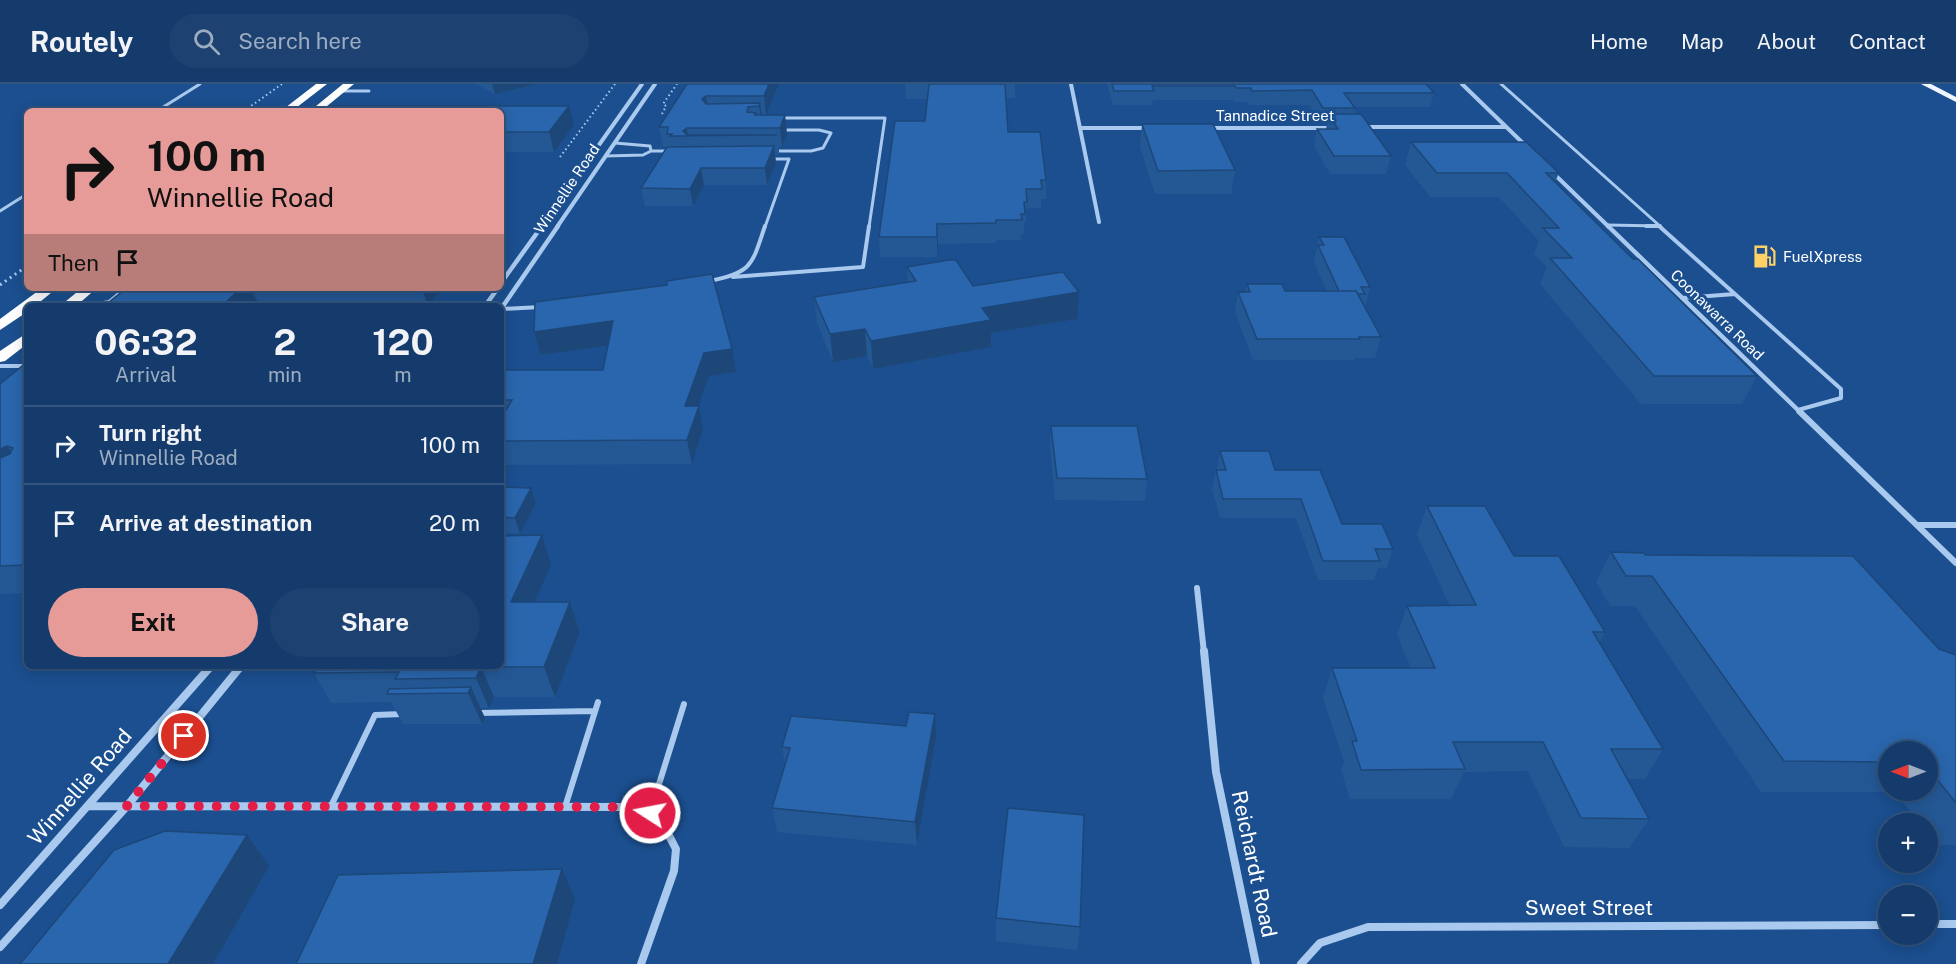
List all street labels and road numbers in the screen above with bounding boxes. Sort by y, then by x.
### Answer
street label: Tannadice Street [1216,107,1334,124]
street label: Winnellie Road [530,141,603,237]
street label: Coonawarra Road [1667,266,1767,363]
street label: Winnellie Road [22,724,137,850]
street label: Reichardt Road [1227,788,1282,940]
street label: Sweet Street [1525,895,1653,920]

